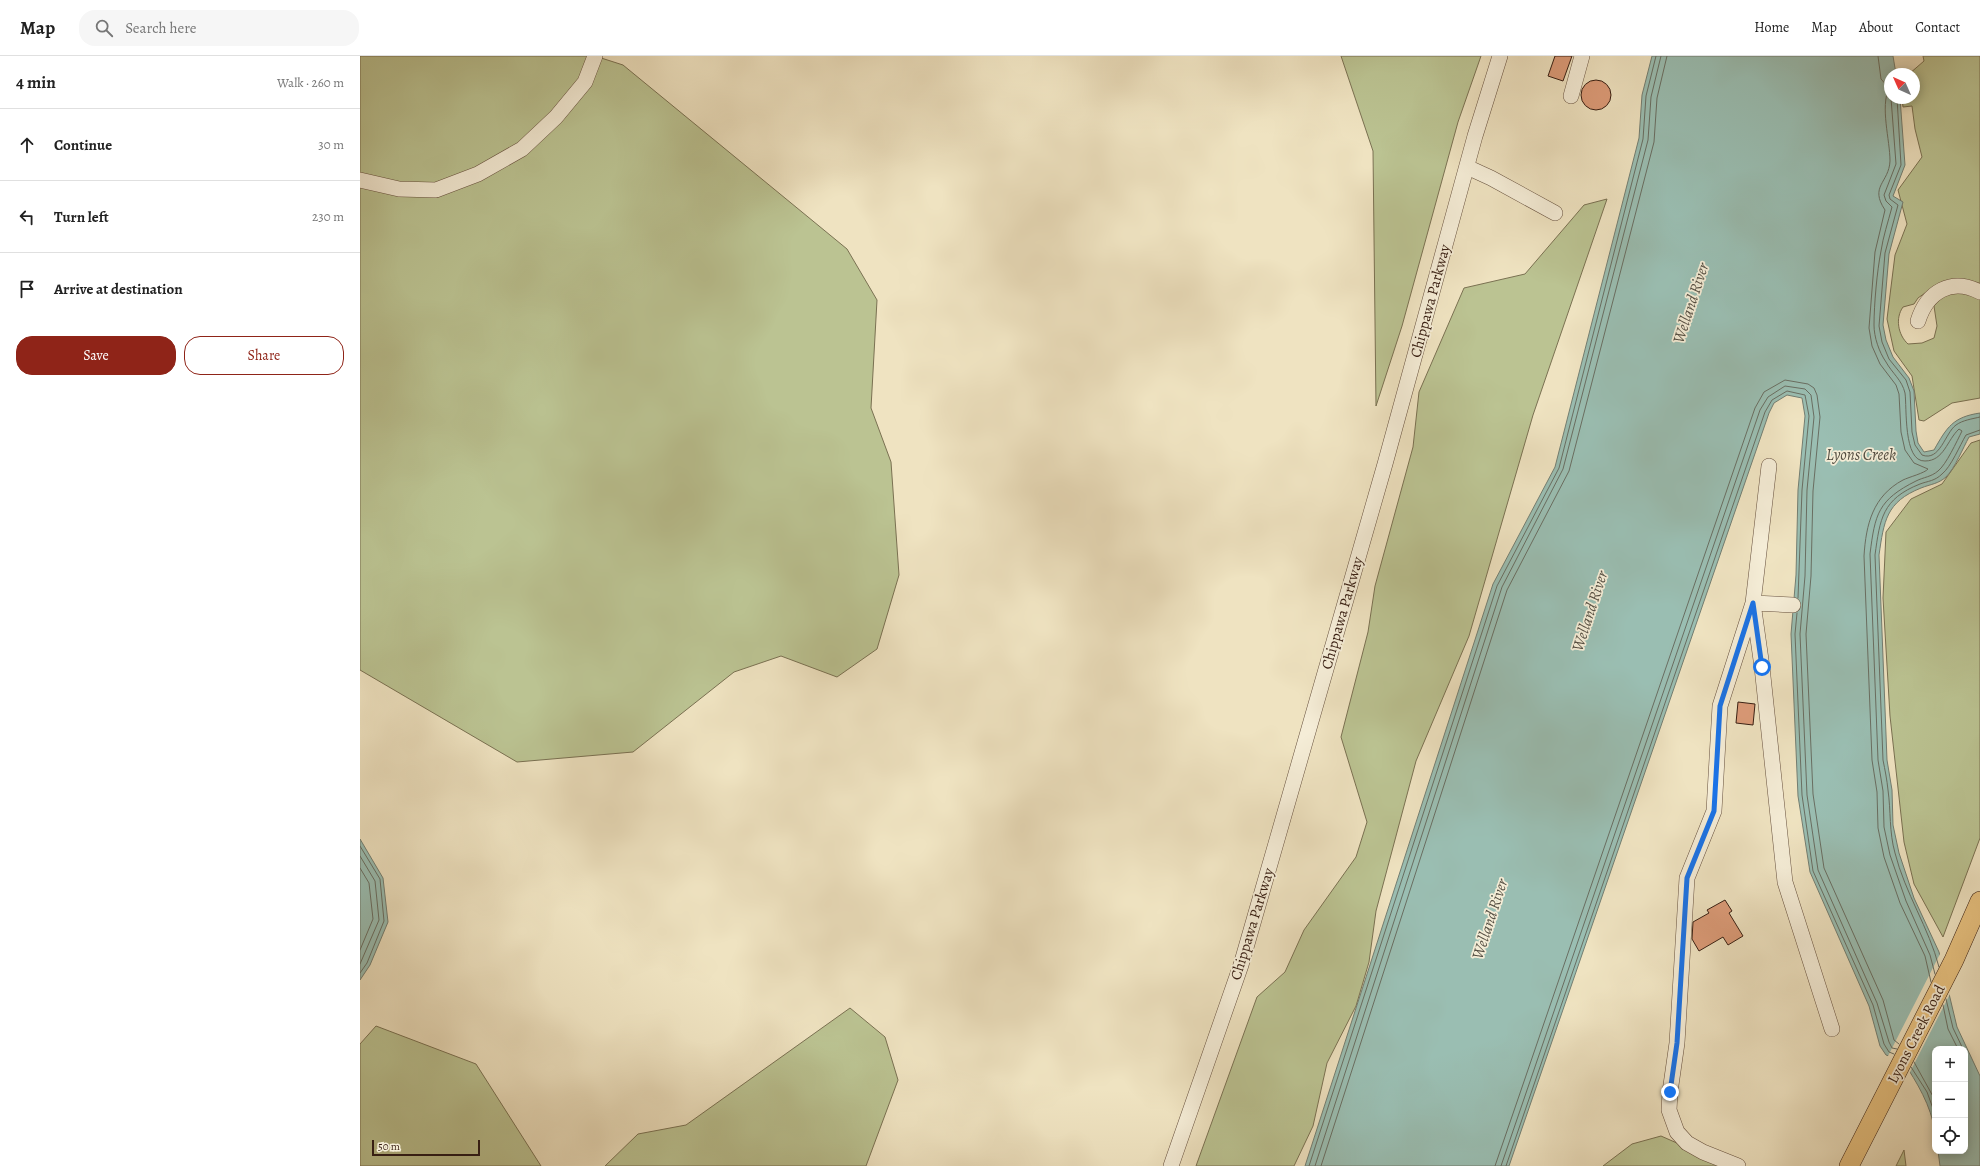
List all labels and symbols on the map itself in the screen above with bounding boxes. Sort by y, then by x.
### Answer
north arrow [1884,68,1920,104]
street label: Chippawa Parkway [1405,242,1455,360]
water label: Welland River [1668,259,1714,346]
water label: Lyons Creek [1826,444,1896,466]
street label: Chippawa Parkway [1316,554,1368,672]
water label: Welland River [1567,567,1613,654]
route start [1753,658,1771,676]
street label: Chippawa Parkway [1225,865,1279,983]
water label: Welland River [1467,875,1513,962]
street label: Lyons Creek Road [1882,980,1950,1087]
route end [1661,1083,1679,1101]
scale bar [372,1138,480,1157]

